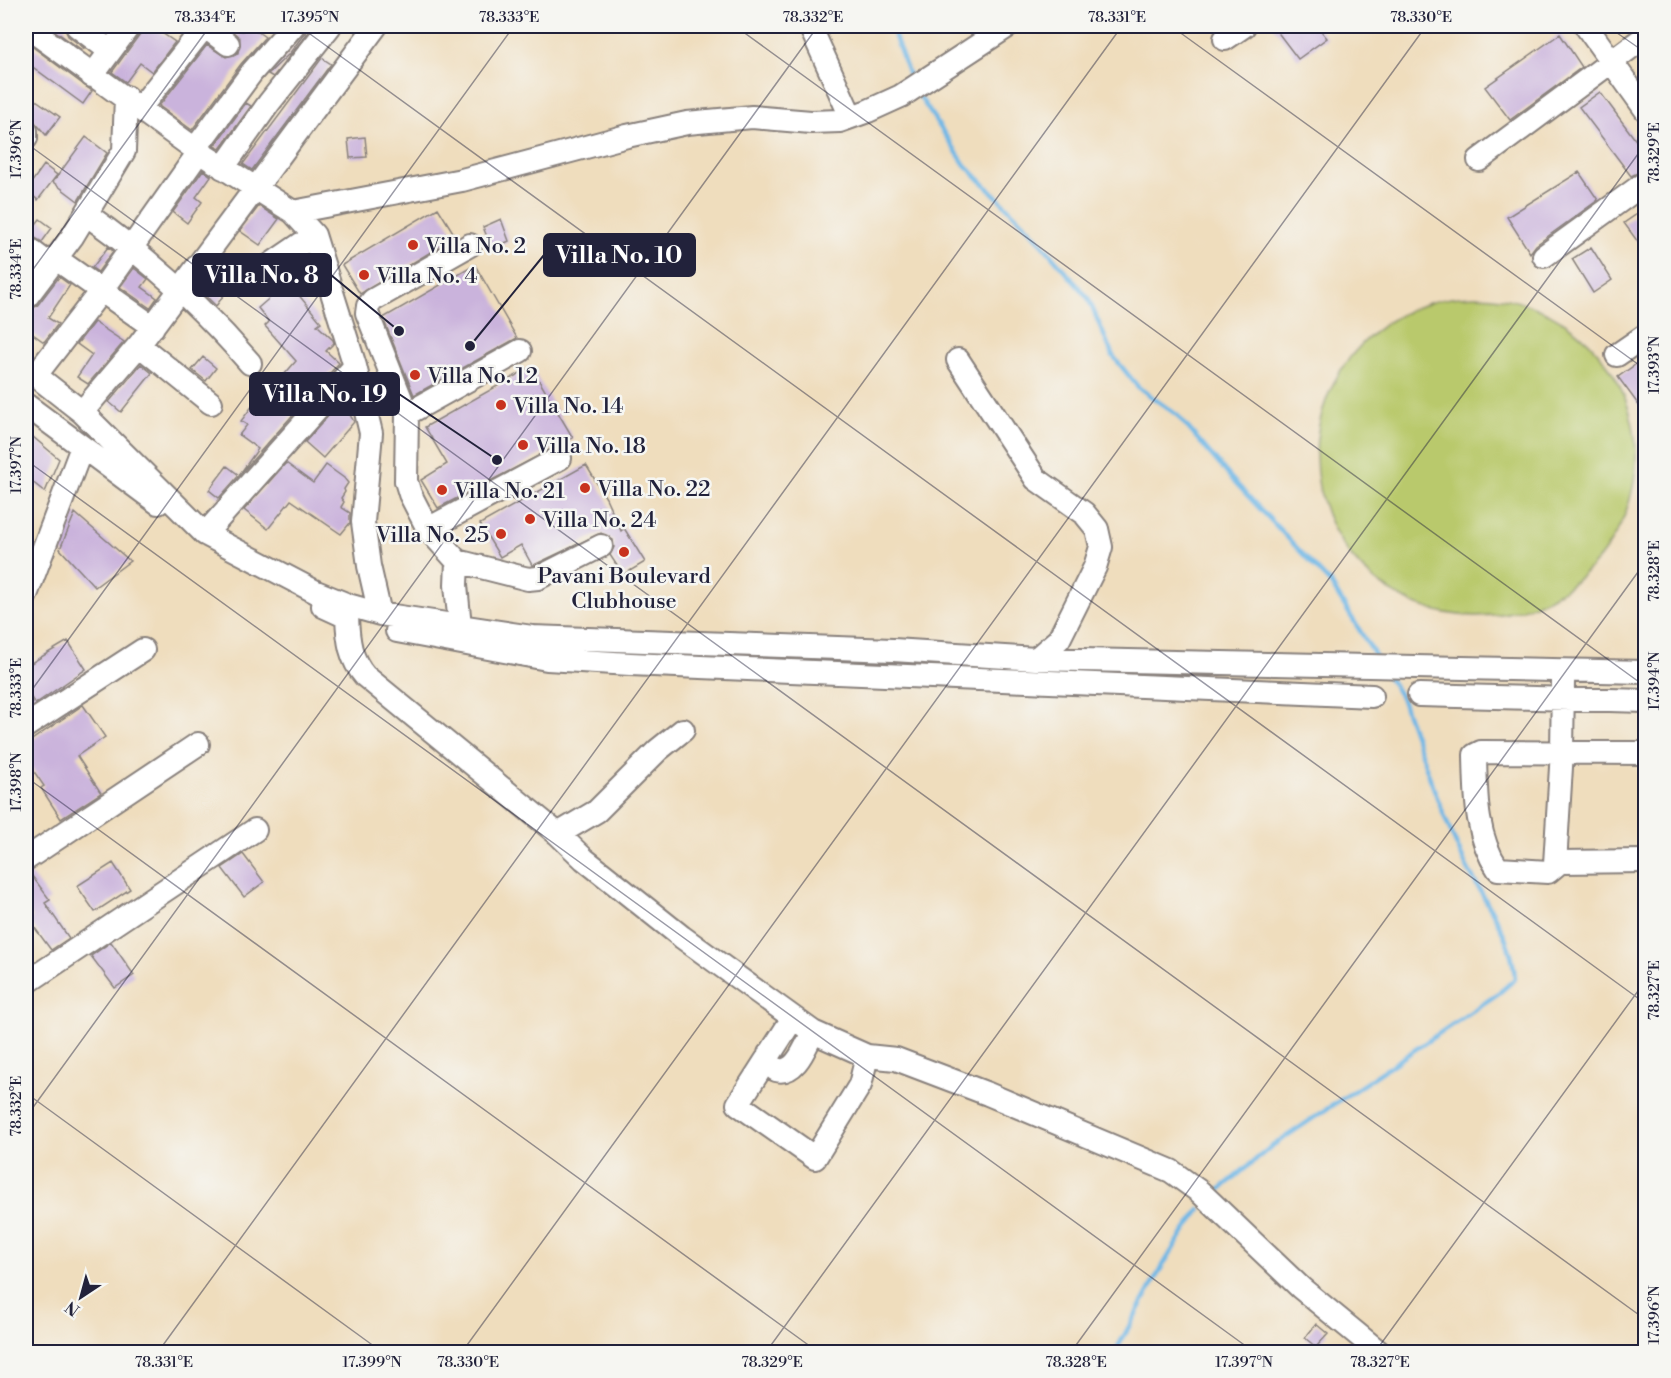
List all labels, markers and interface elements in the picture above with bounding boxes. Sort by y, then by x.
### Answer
text: 78.334°E [174,8,236,27]
text: 17.395°N [281,8,339,27]
text: 78.333°E [479,8,539,27]
text: 78.332°E [783,8,843,27]
text: 78.331°E [1088,8,1146,27]
text: 78.330°E [1390,8,1452,27]
text: 17.396°N [7,119,26,179]
text: 78.329°E [1645,122,1664,184]
place label: Villa No. 2 [424,233,526,260]
callout: Villa No. 10 [544,234,695,276]
text: 78.334°E [7,238,26,300]
marker: Villa No. 2 [406,238,420,252]
text: Villa No. 10 [555,241,682,271]
callout: Villa No. 8 [193,254,331,296]
text: Villa No. 8 [204,261,319,291]
place label: Villa No. 4 [375,263,478,290]
marker: Villa No. 4 [357,268,371,282]
text: 17.393°N [1645,336,1664,394]
place label: Villa No. 12 [426,363,538,390]
marker: Villa No. 12 [408,368,422,382]
callout: Villa No. 19 [250,373,399,415]
text: Villa No. 19 [262,380,387,410]
place label: Villa No. 14 [512,393,623,420]
marker: Villa No. 14 [494,398,508,412]
place label: Villa No. 18 [534,433,646,460]
text: 17.397°N [7,436,26,494]
marker: Villa No. 18 [516,438,530,452]
place label: Villa No. 22 [596,476,711,503]
place label: Villa No. 21 [453,478,565,505]
marker: Villa No. 22 [578,481,592,495]
marker: Villa No. 21 [435,483,449,497]
place label: Villa No. 24 [541,507,656,534]
marker: Villa No. 24 [523,512,537,526]
place label: Villa No. 25 [375,522,489,549]
marker: Villa No. 25 [494,527,508,541]
text: 78.328°E [1645,540,1664,602]
marker: Pavani Boulevard Clubhouse [617,545,631,559]
place label: Pavani Boulevard Clubhouse [537,563,711,615]
text: 17.394°N [1645,651,1664,711]
text: 78.333°E [7,658,26,718]
text: 17.398°N [7,752,26,812]
text: 78.327°E [1645,960,1664,1020]
text: 78.332°E [7,1076,26,1136]
north arrow [51,1267,111,1327]
text: 17.396°N [1645,1285,1664,1345]
text: N [61,1296,84,1320]
text: 78.331°E [135,1353,193,1372]
text: 17.399°N [342,1353,402,1372]
text: 78.330°E [437,1353,499,1372]
text: 78.329°E [741,1353,803,1372]
text: 78.328°E [1045,1353,1107,1372]
text: 17.397°N [1215,1353,1273,1372]
text: 78.327°E [1350,1353,1410,1372]

